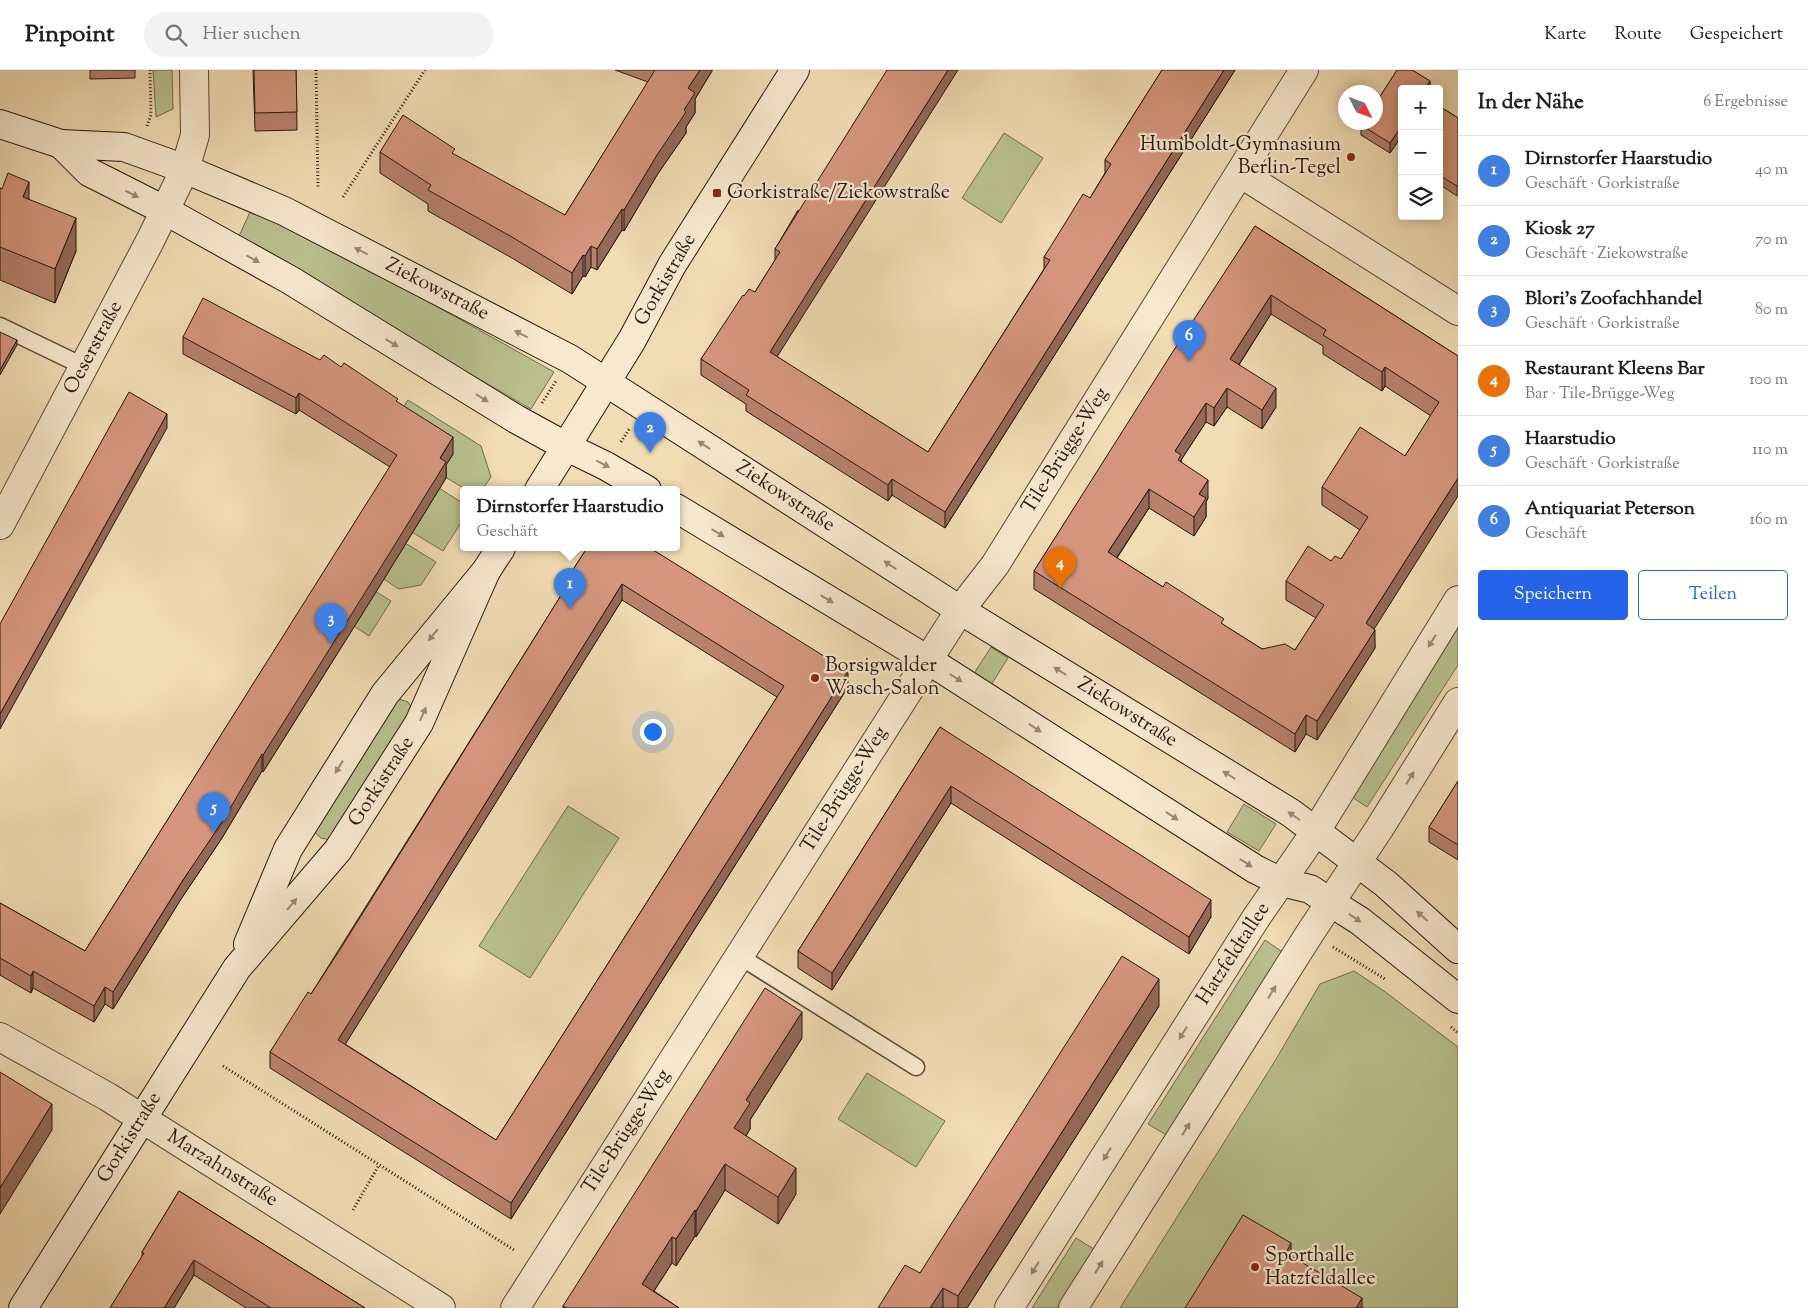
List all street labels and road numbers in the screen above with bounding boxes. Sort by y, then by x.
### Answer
street label: Gorkistraße [628,228,704,332]
street label: Ziekowstraße [380,251,494,329]
street label: Oeserstraße [57,296,131,400]
street label: Tile-Brügge-Weg [1015,382,1117,520]
street label: Ziekowstraße [730,454,840,540]
street label: Ziekowstraße [1071,671,1183,755]
street label: Tile-Brügge-Weg [794,721,896,859]
street label: Gorkistraße [342,731,422,833]
street label: Hatzfeldtallee [1190,897,1278,1011]
street label: Tile-Brügge-Weg [576,1063,679,1200]
street label: Gorkistraße [91,1087,169,1189]
street label: Marzahnstraße [161,1123,283,1215]

